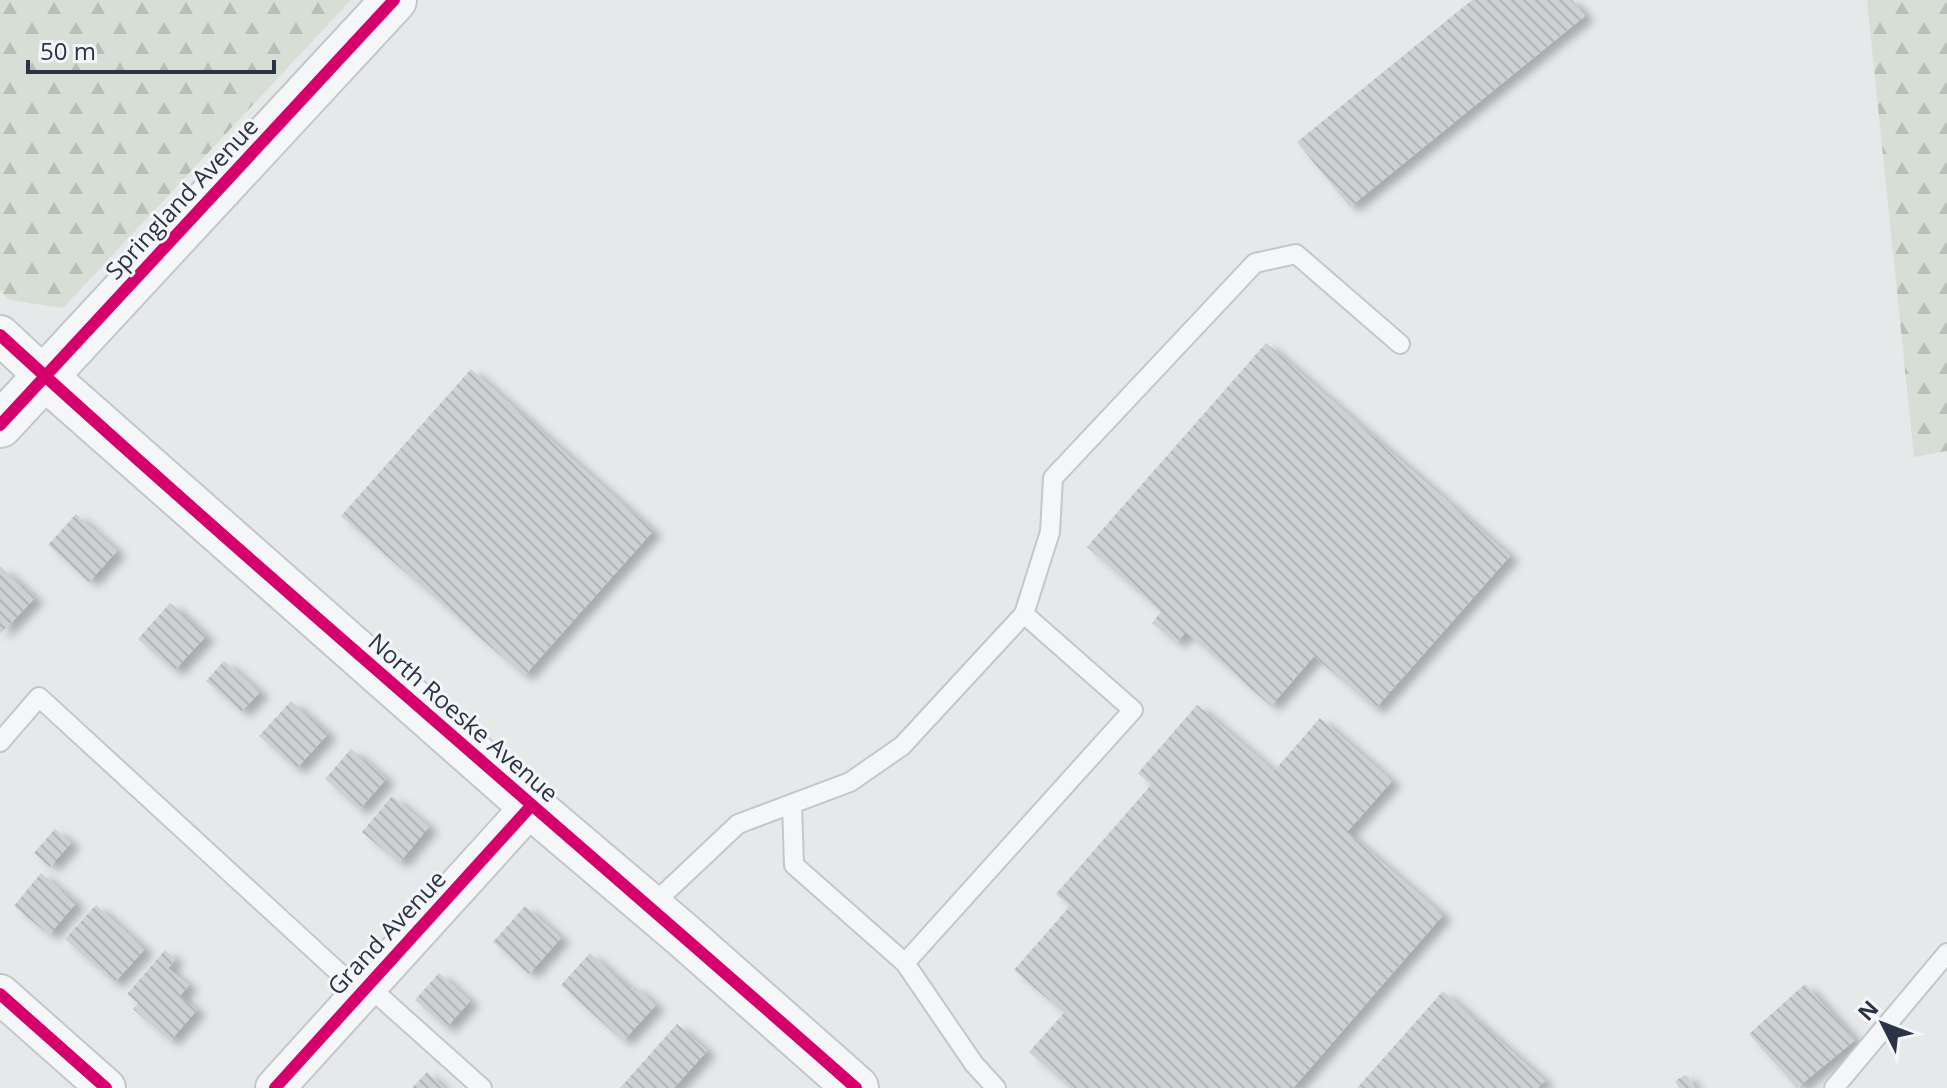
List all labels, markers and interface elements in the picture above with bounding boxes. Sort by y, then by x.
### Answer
scale bar [28,24,274,74]
text: 50 m [40,34,96,67]
street label: Springland Avenue [97,110,265,286]
street label: North Roeske Avenue [362,625,566,809]
street label: Grand Avenue [319,862,453,1002]
north arrow [1843,984,1923,1064]
text: N [1850,993,1885,1027]

